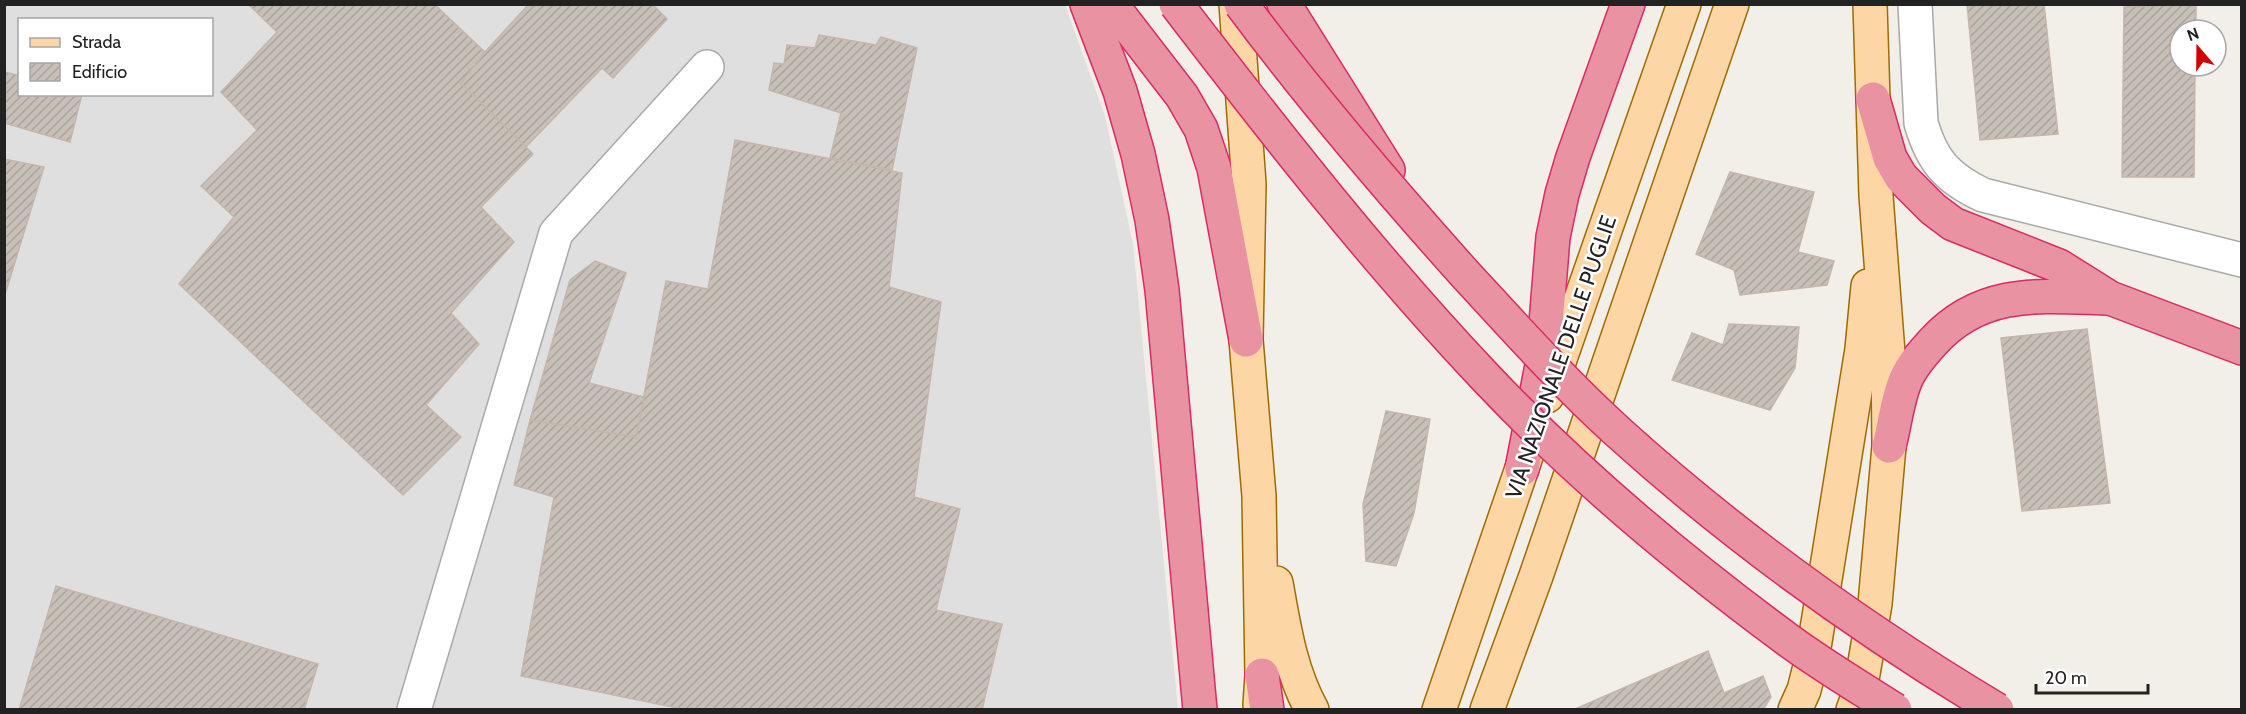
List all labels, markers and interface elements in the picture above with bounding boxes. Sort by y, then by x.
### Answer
legend [18,18,213,96]
north arrow [2168,18,2228,78]
text: N [2184,24,2202,45]
text: Strada [72,31,122,53]
text: Edificio [72,61,127,83]
street label: VIA NAZIONALE DELLE PUGLIE [1500,212,1622,502]
scale bar [2036,657,2148,695]
text: 20 m [2045,667,2087,689]

